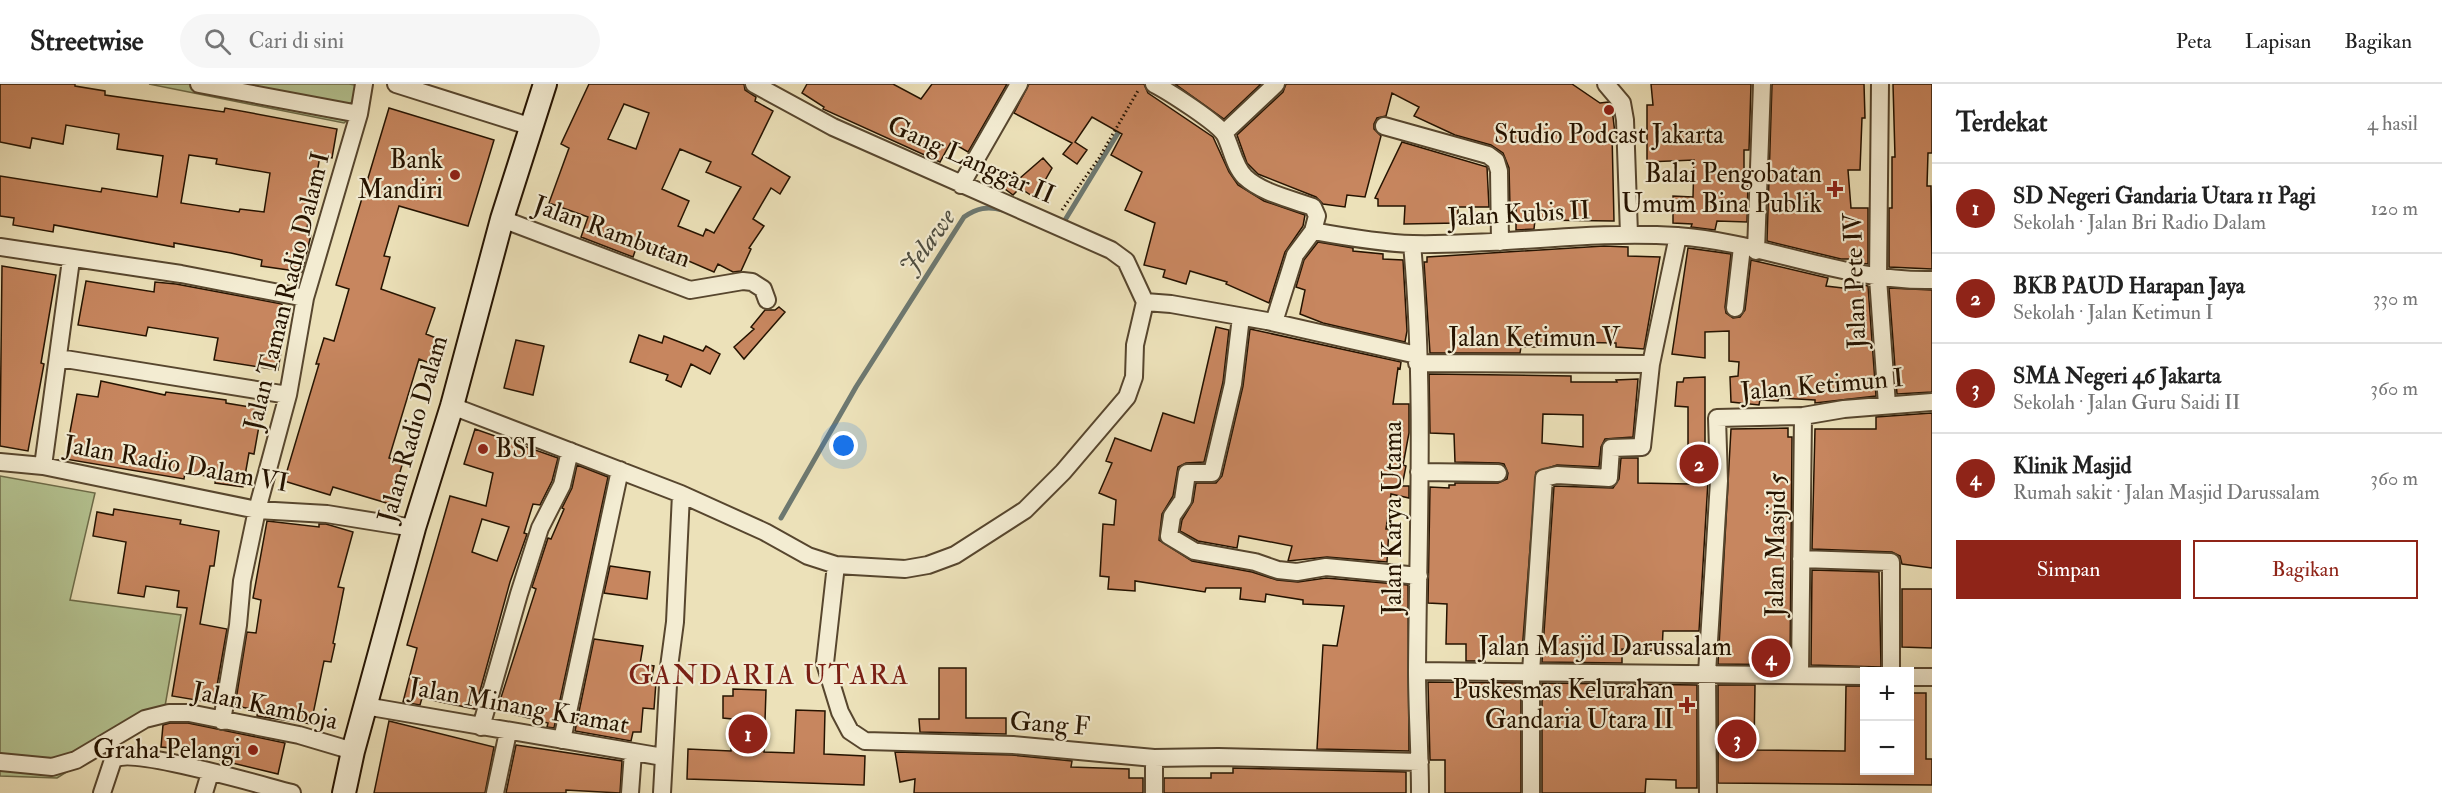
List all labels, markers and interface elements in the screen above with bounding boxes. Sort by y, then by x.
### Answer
search box [180,14,600,68]
text: Streetwise [30,24,144,59]
icon: search [201,25,234,58]
text: Cari di sini [249,27,344,55]
text: Peta [2176,28,2212,55]
text: Lapisan [2245,28,2311,55]
text: Bagikan [2344,28,2412,55]
marker: Studio Podcast Jakarta [1602,103,1616,117]
text: Terdekat [1956,107,2047,139]
street label: Gang Langgar II [882,109,1060,211]
text: 4 hasil [2367,111,2418,136]
place label: Studio Podcast Jakarta [1494,119,1724,151]
place label: Bank Mandiri [358,144,444,206]
street label: Jalan Taman Radio Dalam I [237,148,337,435]
place label: Balai Pengobatan Umum Bina Publik [1621,158,1823,220]
marker: Bank Mandiri [448,168,462,182]
marker: Balai Pengobatan Umum Bina Publik [1826,180,1844,198]
text: SD Negeri Gandaria Utara 11 Pagi [2013,182,2316,210]
street label: Jalan Rambutan [528,188,695,275]
street label: Jalan Kubis II [1446,194,1591,234]
text: 1 [1972,196,1979,221]
text: 120 m [2371,196,2418,221]
water label: Jelawe [893,201,964,282]
text: Sekolah · Jalan Bri Radio Dalam [2013,210,2266,235]
street label: Jalan Pete IV [1837,211,1873,350]
text: BKB PAUD Harapan Jaya [2013,272,2245,300]
text: 2 [1970,286,1981,311]
text: 330 m [2373,286,2418,311]
text: Sekolah · Jalan Ketimun I [2013,300,2213,325]
street label: Jalan Ketimun V [1447,322,1621,354]
street label: Jalan Radio Dalam [371,332,455,527]
street label: Jalan Ketimun I [1738,362,1905,408]
text: SMA Negeri 46 Jakarta [2013,362,2221,390]
text: 3 [1972,376,1979,401]
text: 360 m [2370,376,2418,401]
text: Sekolah · Jalan Guru Saidi II [2013,390,2240,415]
street label: Jalan Karya Utama [1377,421,1409,616]
street label: Jalan Radio Dalam VI [60,428,291,500]
your location [829,431,858,460]
place label: BSI [495,433,537,465]
marker: BSI [476,442,490,456]
pin: 2 [1680,442,1718,487]
text: Klinik Masjid [2013,452,2132,480]
text: 4 [1970,466,1981,491]
text: 360 m [2370,466,2418,491]
street label: Jalan Masjid 5 [1759,472,1793,618]
text: Rumah sakit · Jalan Masjid Darussalam [2013,480,2320,505]
button: Simpan [1956,540,2181,599]
button: Bagikan [2193,540,2418,599]
street label: Jalan Masjid Darussalam [1477,631,1732,663]
pin: 4 [1752,636,1790,680]
district label: GANDARIA UTARA [628,658,910,693]
map controls [1860,667,1914,775]
button: + [1860,667,1914,721]
street label: Jalan Minang Kramat [406,671,631,741]
place label: Puskesmas Kelurahan Gandaria Utara II [1453,674,1674,736]
street label: Jalan Kamboja [188,675,341,737]
marker: Puskesmas Kelurahan Gandaria Utara II [1678,696,1696,714]
street label: Gang F [1009,705,1091,743]
pin: 1 [728,712,768,756]
pin: 3 [1718,716,1756,762]
button: − [1860,721,1914,775]
place label: Graha Pelangi [93,734,241,766]
marker: Graha Pelangi [246,743,260,757]

